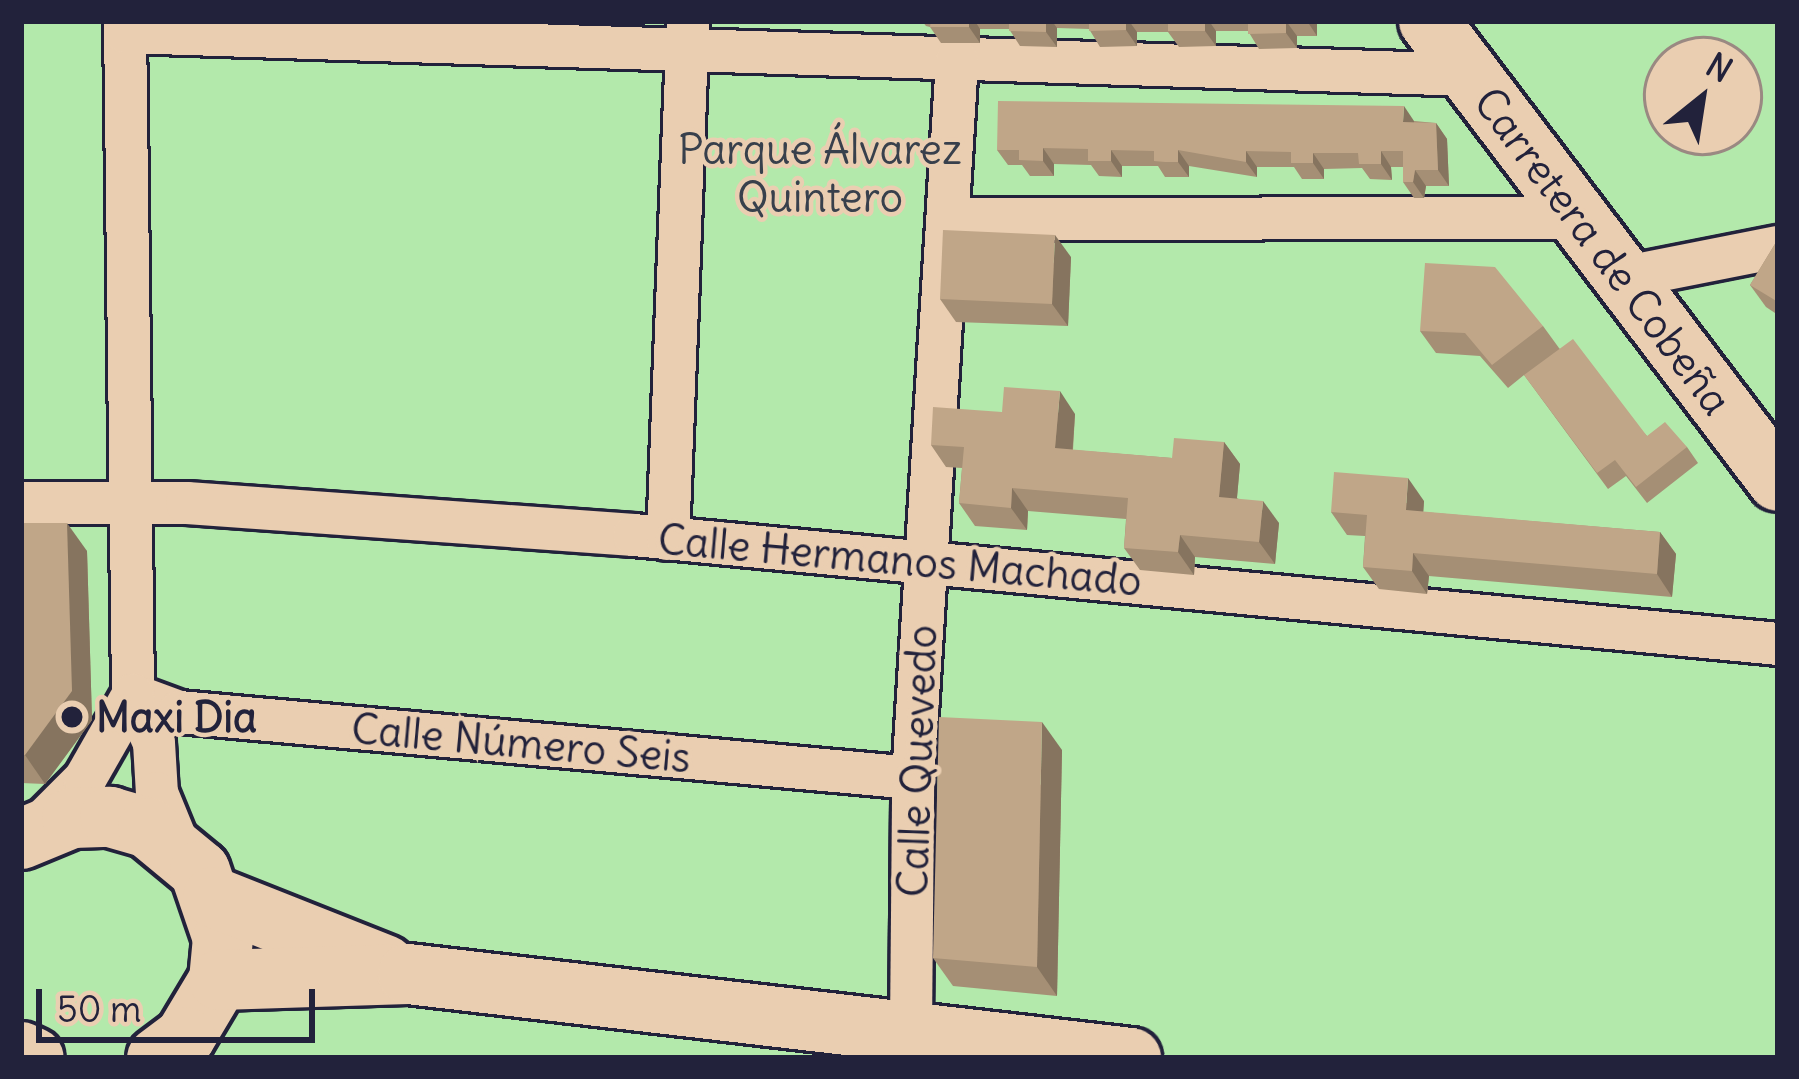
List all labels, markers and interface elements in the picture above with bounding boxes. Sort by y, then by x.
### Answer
north arrow [1643,36,1763,156]
text: N [1699,44,1740,91]
street label: Carretera de Cobeña [1464,78,1742,424]
park label: Parque Álvarez Quintero [678,124,962,222]
street label: Calle Hermanos Machado [656,514,1144,606]
street label: Calle Quevedo [887,624,947,898]
place label: Maxi Dia [96,692,257,742]
street label: Calle Número Seis [349,703,693,783]
marker: Maxi Dia [59,704,85,730]
scale bar [42,965,321,1039]
text: 50 m [57,987,142,1032]

